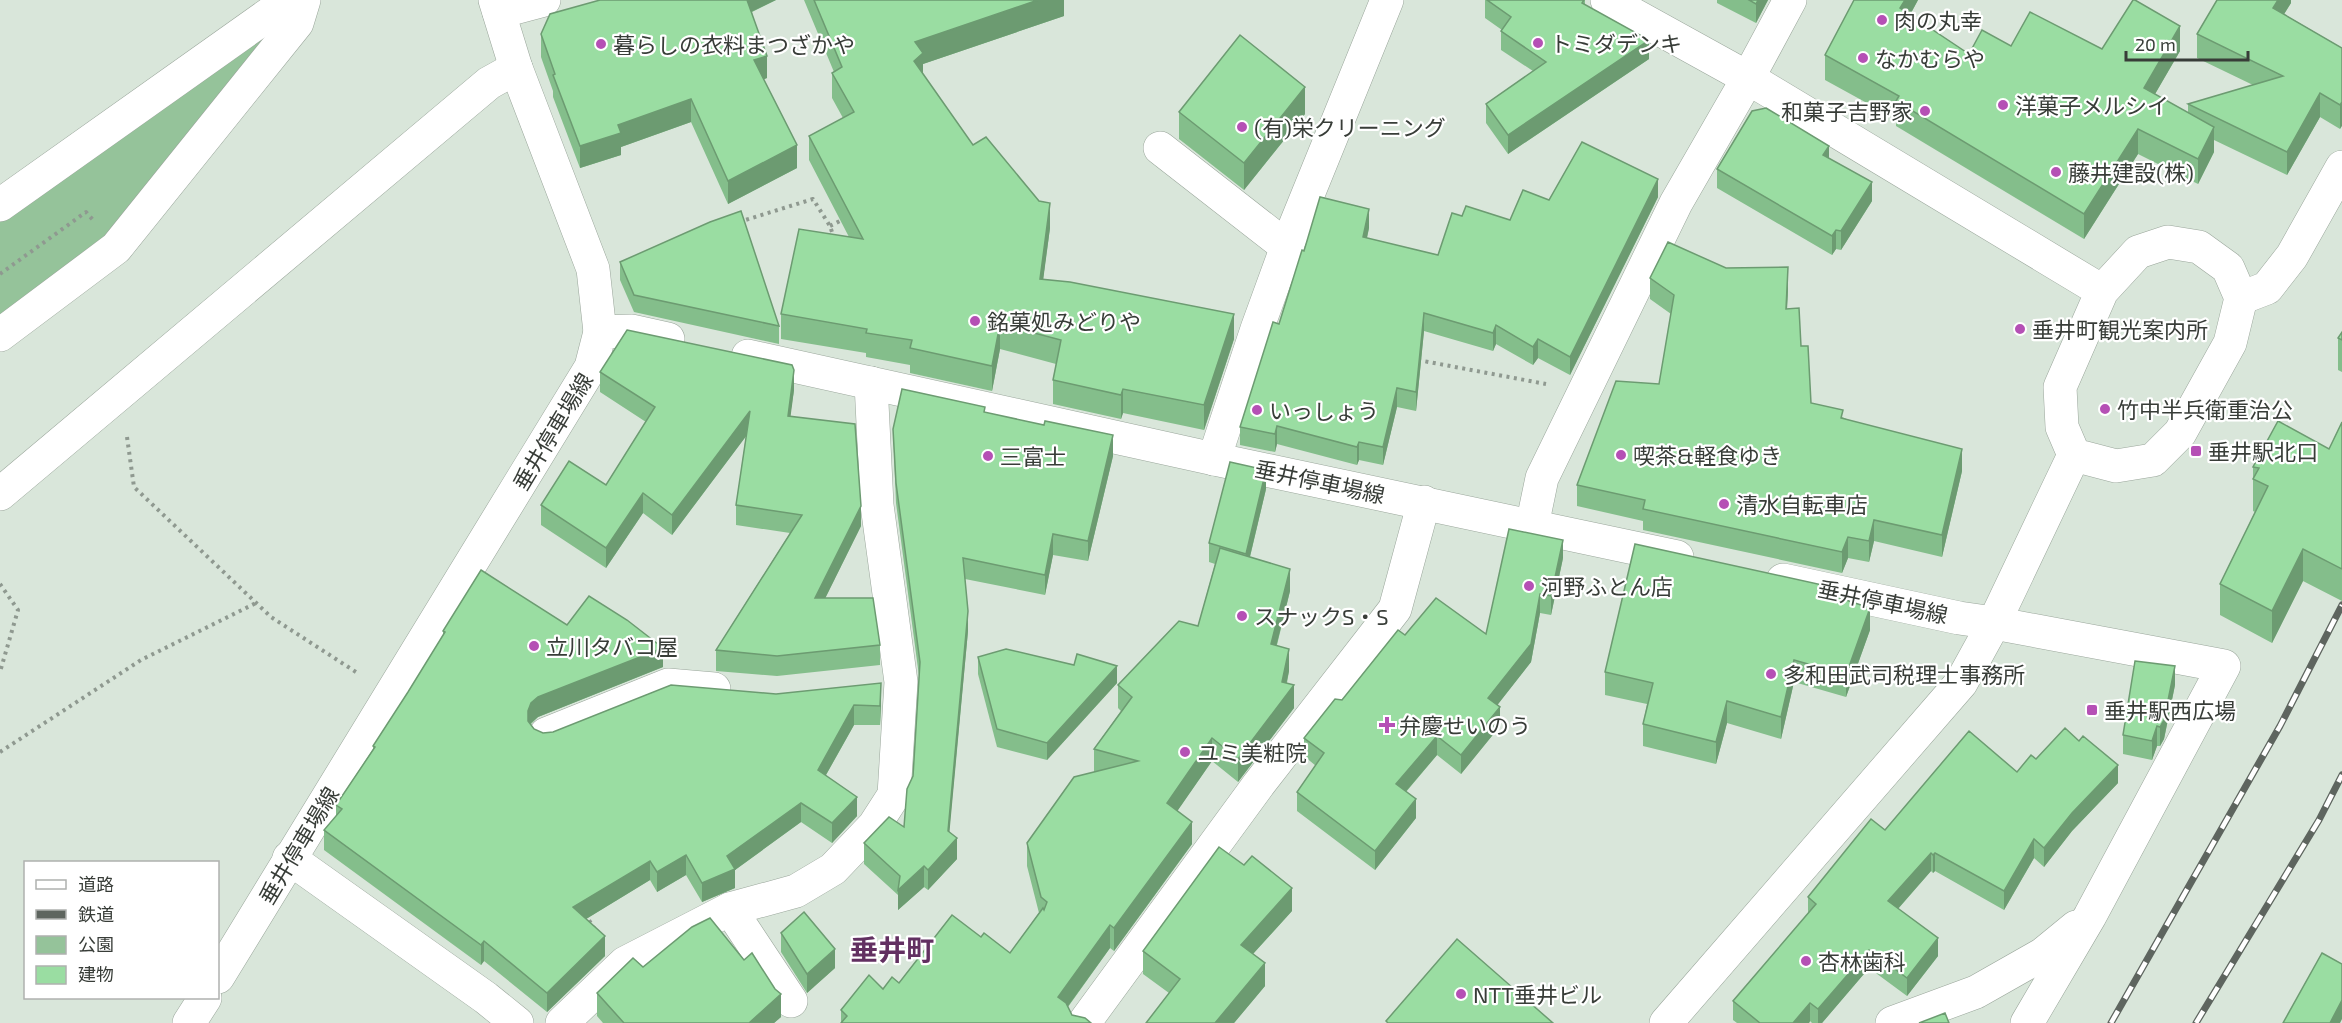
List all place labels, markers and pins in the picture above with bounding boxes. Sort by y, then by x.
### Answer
place label: 肉の丸幸 [1894,7,1982,33]
marker: 肉の丸幸 [1875,13,1889,27]
place label: トミダデンキ [1550,30,1682,56]
place label: 暮らしの衣料まつざかや [613,31,855,57]
marker: トミダデンキ [1531,36,1545,50]
marker: 暮らしの衣料まつざかや [594,37,608,51]
place label: なかむらや [1875,45,1985,71]
marker: なかむらや [1856,51,1870,65]
place label: 洋菓子メルシイ [2015,92,2169,118]
place label: 和菓子吉野家 [1781,98,1913,124]
marker: 洋菓子メルシイ [1996,98,2010,112]
marker: 和菓子吉野家 [1918,104,1932,118]
place label: (有)栄クリーニング [1254,114,1446,140]
marker: (有)栄クリーニング [1235,120,1249,134]
place label: 藤井建設(株) [2068,159,2194,185]
marker: 藤井建設(株) [2049,165,2063,179]
place label: 銘菓処みどりや [987,308,1141,334]
marker: 銘菓処みどりや [968,314,982,328]
place label: 垂井町観光案内所 [2032,316,2208,342]
marker: 垂井町観光案内所 [2013,322,2027,336]
place label: 竹中半兵衛重治公 [2117,396,2293,422]
place label: いっしょう [1269,397,1379,423]
marker: 竹中半兵衛重治公 [2098,402,2112,416]
marker: いっしょう [1250,403,1264,417]
place label: 垂井駅北口 [2208,438,2318,464]
place label: 喫茶&軽食ゆき [1633,442,1782,468]
place label: 三富士 [1000,443,1066,469]
marker: 垂井駅北口 [2189,444,2203,458]
marker: 喫茶&軽食ゆき [1614,448,1628,462]
marker: 三富士 [981,449,995,463]
place label: 清水自転車店 [1736,491,1868,517]
marker: 清水自転車店 [1717,497,1731,511]
place label: 河野ふとん店 [1541,573,1673,599]
marker: 河野ふとん店 [1522,579,1536,593]
place label: スナックS・S [1254,603,1389,629]
marker: スナックS・S [1235,609,1249,623]
place label: 立川タバコ屋 [546,633,678,659]
marker: 立川タバコ屋 [527,639,541,653]
place label: 多和田武司税理士事務所 [1783,661,2025,687]
marker: 多和田武司税理士事務所 [1764,667,1778,681]
place label: 垂井駅西広場 [2104,697,2236,723]
marker: 垂井駅西広場 [2085,703,2099,717]
place label: 弁慶せいのう [1399,712,1531,738]
marker: 弁慶せいのう [1380,718,1394,732]
place label: ユミ美粧院 [1197,739,1307,765]
marker: ユミ美粧院 [1178,745,1192,759]
place label: 杏林歯科 [1818,948,1906,974]
marker: 杏林歯科 [1799,954,1813,968]
place label: NTT垂井ビル [1473,981,1602,1007]
marker: NTT垂井ビル [1454,987,1468,1001]

